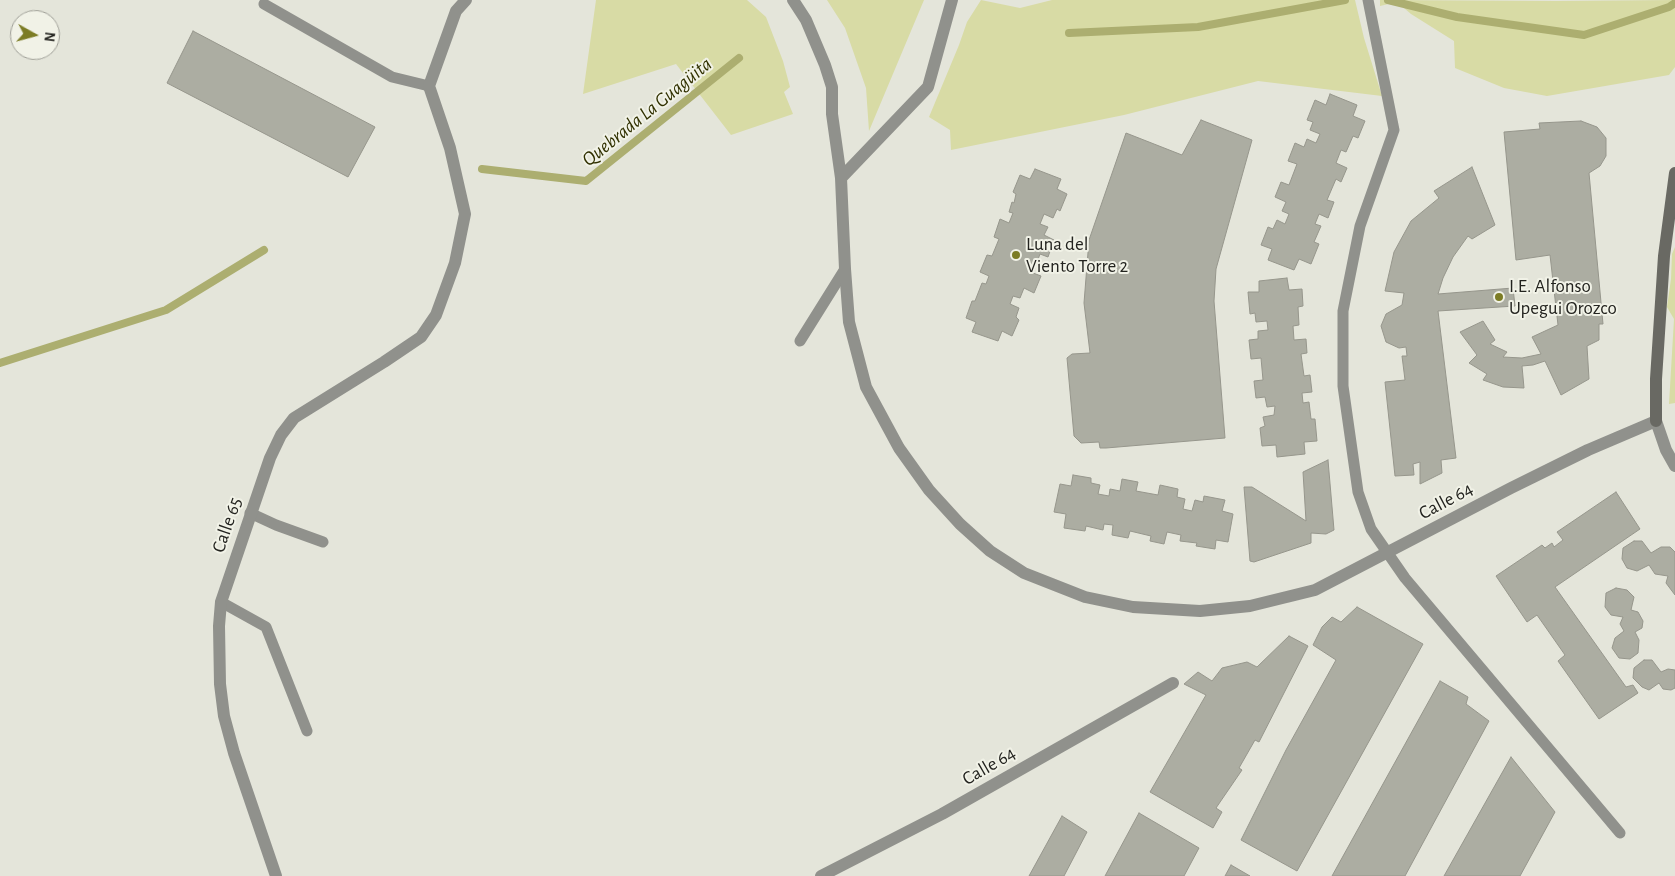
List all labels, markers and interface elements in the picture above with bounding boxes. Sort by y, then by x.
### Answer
north arrow [10,10,60,60]
text: N [41,31,56,42]
water label: Quebrada La Guagüita [577,52,717,172]
place label: Luna del Viento Torre 2 [1026,233,1128,277]
marker: Luna del Viento Torre 2 [1010,249,1022,261]
place label: I.E. Alfonso Upegui Orozco [1509,275,1617,319]
marker: I.E. Alfonso Upegui Orozco [1493,291,1505,303]
street label: Calle 64 [1415,477,1477,525]
street label: Calle 65 [207,494,247,556]
street label: Calle 64 [958,742,1020,790]

